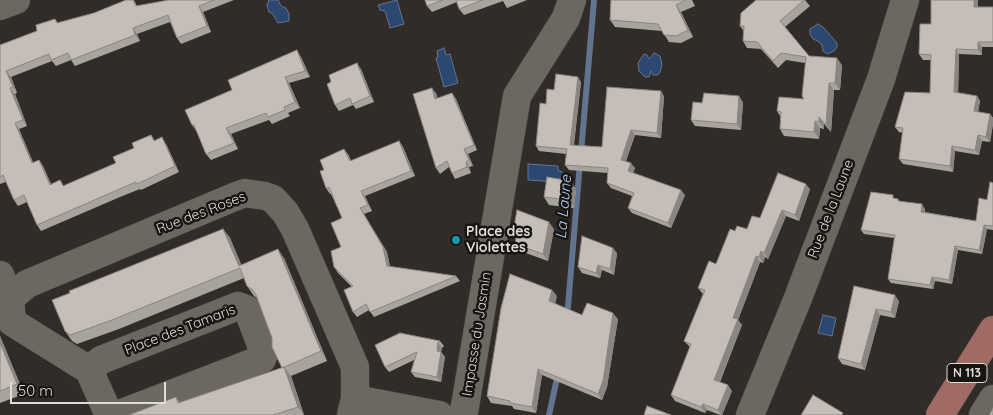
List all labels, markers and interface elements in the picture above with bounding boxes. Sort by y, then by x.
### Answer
street label: Rue de la Laune [804,157,858,261]
water label: La Laune [552,174,576,240]
street label: Rue des Roses [154,188,248,238]
place label: Place des Violettes [466,224,530,256]
marker: Place des Violettes [450,234,462,246]
street label: Impasse du Jasmin [459,271,495,397]
street label: Place des Tamaris [122,301,238,359]
road number: N 113 [947,363,987,382]
scale bar [12,372,169,404]
text: 50 m [18,381,53,400]

